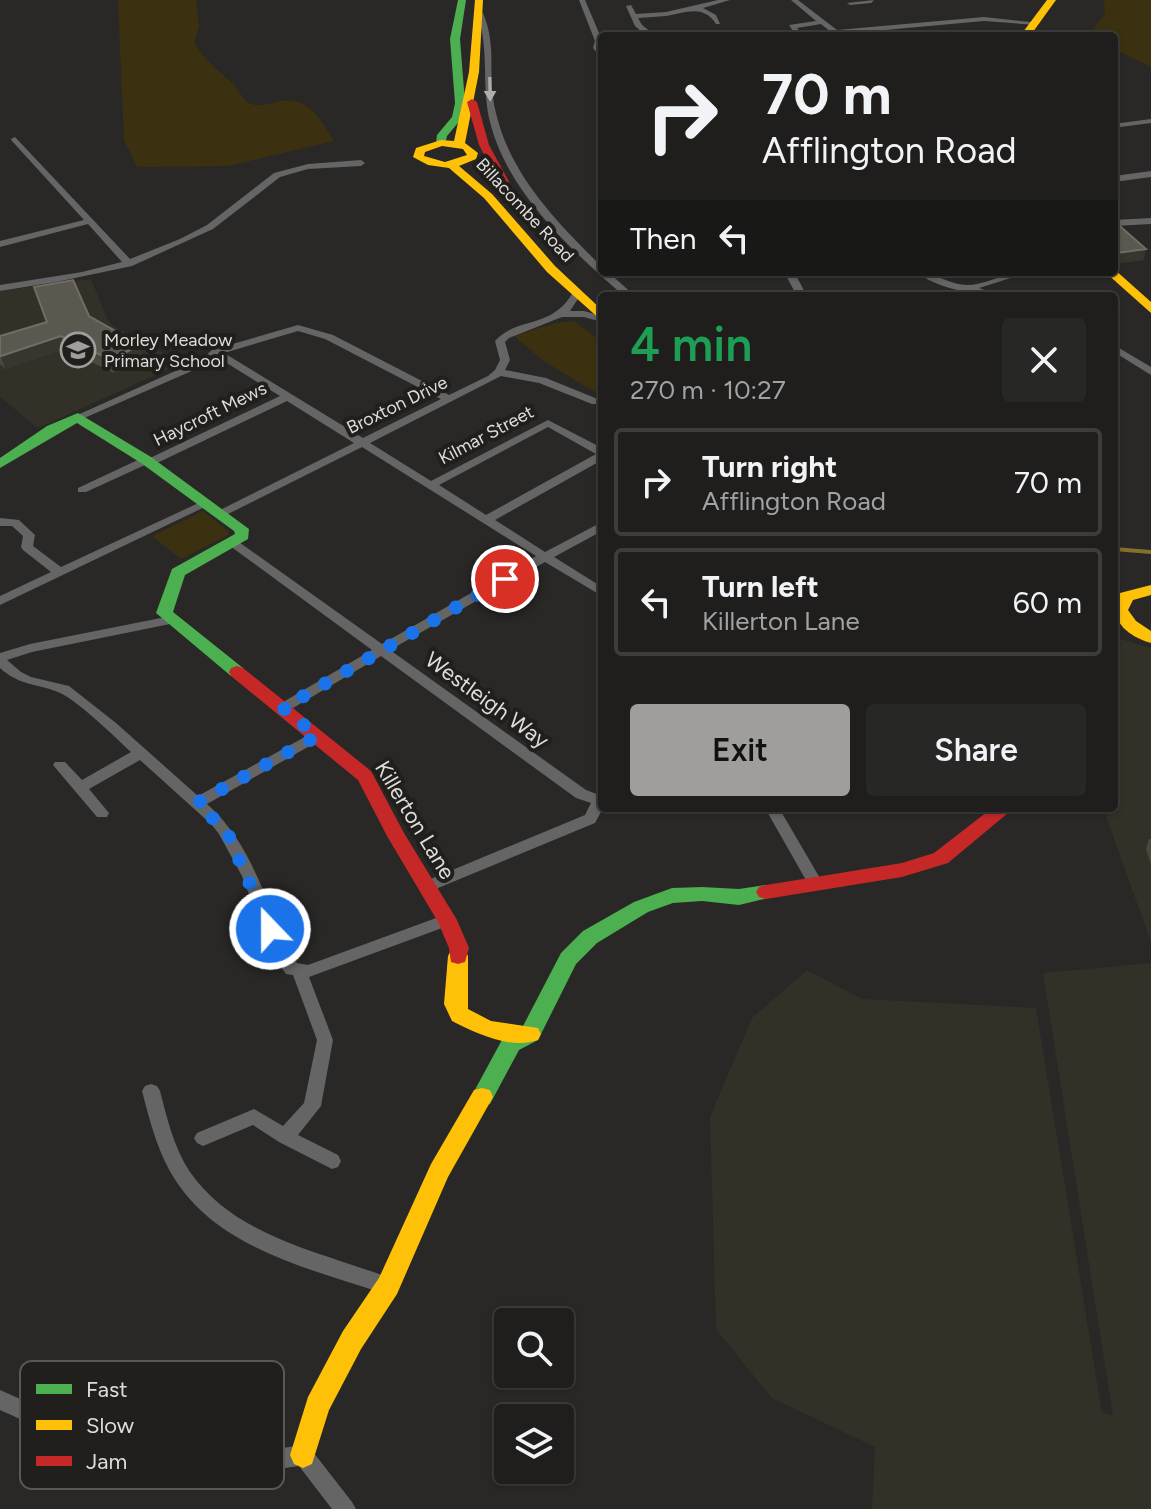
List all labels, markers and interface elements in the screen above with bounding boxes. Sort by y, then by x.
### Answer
text: 70 m [762,61,892,128]
icon: right [630,64,734,168]
one-way arrow [484,77,496,102]
text: Afflington Road [762,129,1017,172]
street label: Billacombe Road [471,153,579,267]
icon: left [712,216,756,260]
text: Then [630,220,696,257]
text: 4 min [630,315,752,373]
button: close [1002,318,1086,402]
place label: Morley Meadow Primary School [104,329,232,372]
school or university icon: Morley Meadow Primary School [59,331,97,369]
street label: Broxton Drive [343,371,451,439]
text: 270 m · 10:27 [630,374,786,406]
street label: Haycroft Mews [150,377,270,451]
street label: Kilmar Street [435,401,537,469]
text: Turn right [702,448,837,485]
icon: right [634,460,678,504]
text: 70 m [1014,464,1082,501]
text: Afflington Road [702,485,886,517]
pin [471,545,539,613]
icon: arrive [483,557,527,601]
text: Turn left [702,568,819,605]
icon: left [634,580,678,624]
text: 60 m [1013,584,1082,621]
text: Killerton Lane [702,605,860,637]
street label: Westleigh Way [420,646,554,754]
button: Exit [630,704,850,796]
button: Share [866,704,1086,796]
street label: Killerton Lane [369,756,461,884]
position arrow [228,887,312,971]
map controls [494,1308,574,1484]
button: search [494,1308,574,1388]
legend [20,1361,284,1489]
text: Fast [86,1376,128,1403]
button: layers [494,1404,574,1484]
text: Slow [86,1412,135,1439]
text: Jam [86,1448,127,1475]

